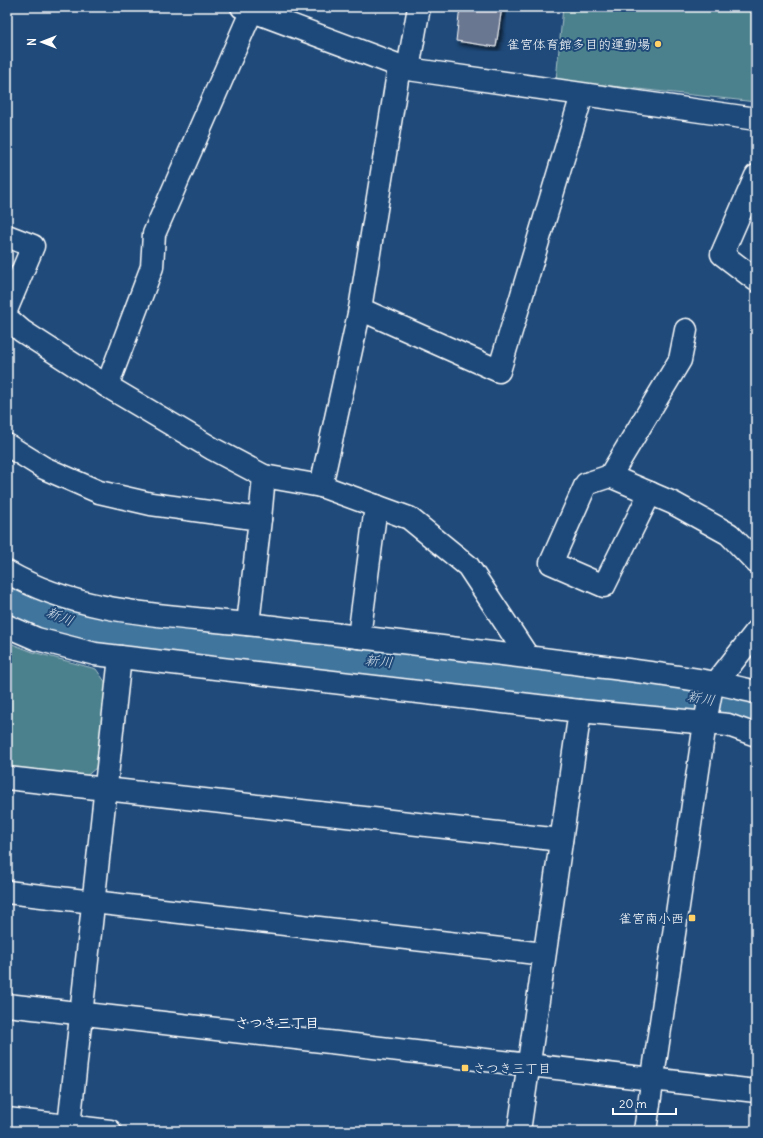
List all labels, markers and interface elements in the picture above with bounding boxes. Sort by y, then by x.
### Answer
north arrow [22,22,62,62]
place label: 雀宮体育館多目的運動場 [507,36,650,53]
text: N [25,38,39,46]
marker: 雀宮体育館多目的運動場 [653,39,663,49]
water label: 新川 [44,602,76,630]
water label: 新川 [364,651,394,671]
water label: 新川 [686,687,716,709]
place label: 雀宮南小西 [619,910,684,927]
marker: 雀宮南小西 [687,913,697,923]
district label: さつき三丁目 [235,1014,319,1032]
place label: さつき三丁目 [473,1060,551,1077]
marker: さつき三丁目 [460,1063,470,1073]
scale bar [613,1090,676,1116]
text: 20 m [619,1096,647,1111]

